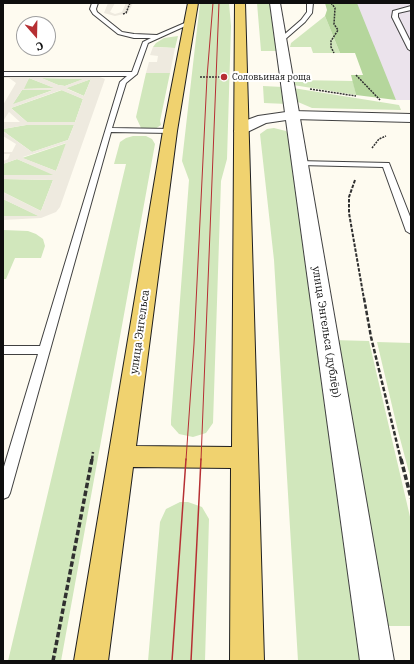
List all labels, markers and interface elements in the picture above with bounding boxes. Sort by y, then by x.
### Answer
north arrow [16,16,56,56]
text: С [34,39,46,54]
marker: Соловьиная роща [219,72,229,82]
place label: Соловьиная роща [232,72,311,82]
street label: улица Энгельса (дублёр) [309,265,343,399]
street label: улица Энгельса [128,289,152,375]

